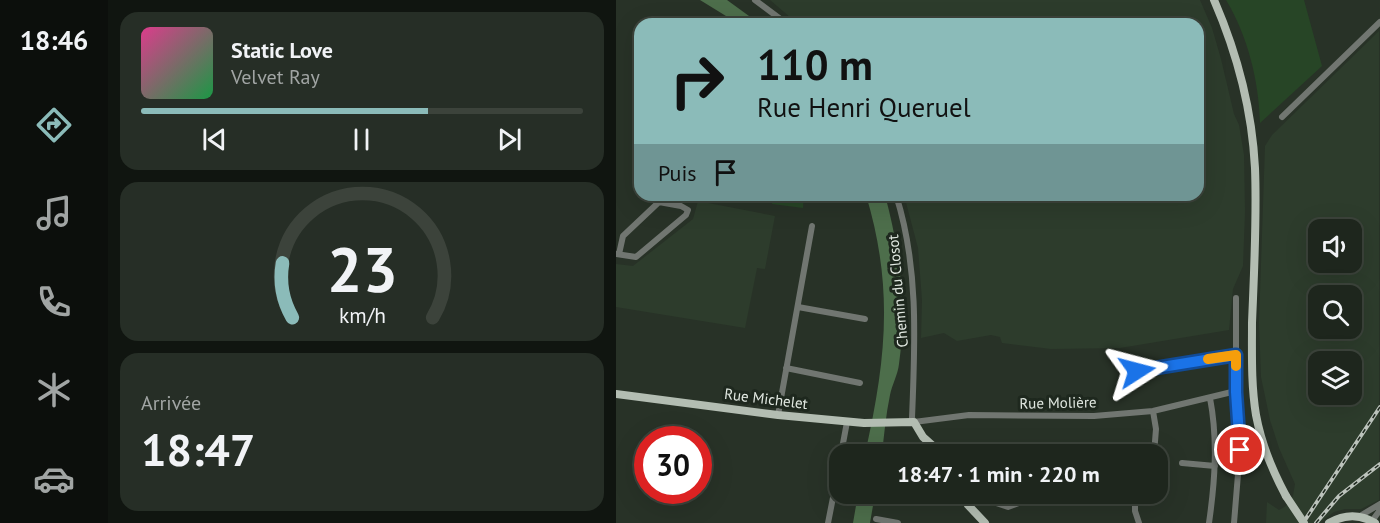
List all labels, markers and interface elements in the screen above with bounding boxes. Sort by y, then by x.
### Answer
text: 18:46 [20,23,88,57]
text: Static Love [231,36,333,64]
text: 110 m [757,37,873,92]
icon: right [658,42,736,120]
text: Velvet Ray [231,64,320,90]
text: Rue Henri Queruel [757,90,971,124]
icon: directions [33,104,75,146]
icon: previous [198,123,231,156]
icon: pause [345,123,378,156]
icon: next [493,123,526,156]
icon: arrive [709,156,742,189]
text: Puis [658,159,697,187]
icon: music [33,192,75,234]
map controls [1308,219,1362,405]
button: sound [1308,219,1362,273]
text: 23 [327,229,397,310]
street label: Chemin du Closot [883,234,912,348]
icon: phone [33,281,75,323]
button: search [1308,285,1362,339]
text: km/h [338,302,385,330]
position arrow [1105,339,1169,403]
button: layers [1308,351,1362,405]
icon: climate [33,369,75,411]
street label: Rue Michelet [723,384,809,413]
text: Arrivée [141,390,201,416]
street label: Rue Molière [1019,392,1097,413]
text: 18:47 [141,420,255,478]
pin [1214,424,1265,475]
speed limit sign: 30 [634,426,712,504]
icon: arrive [1223,433,1256,466]
icon: car [33,458,75,500]
text: 18:47 · 1 min · 220 m [897,460,1100,488]

